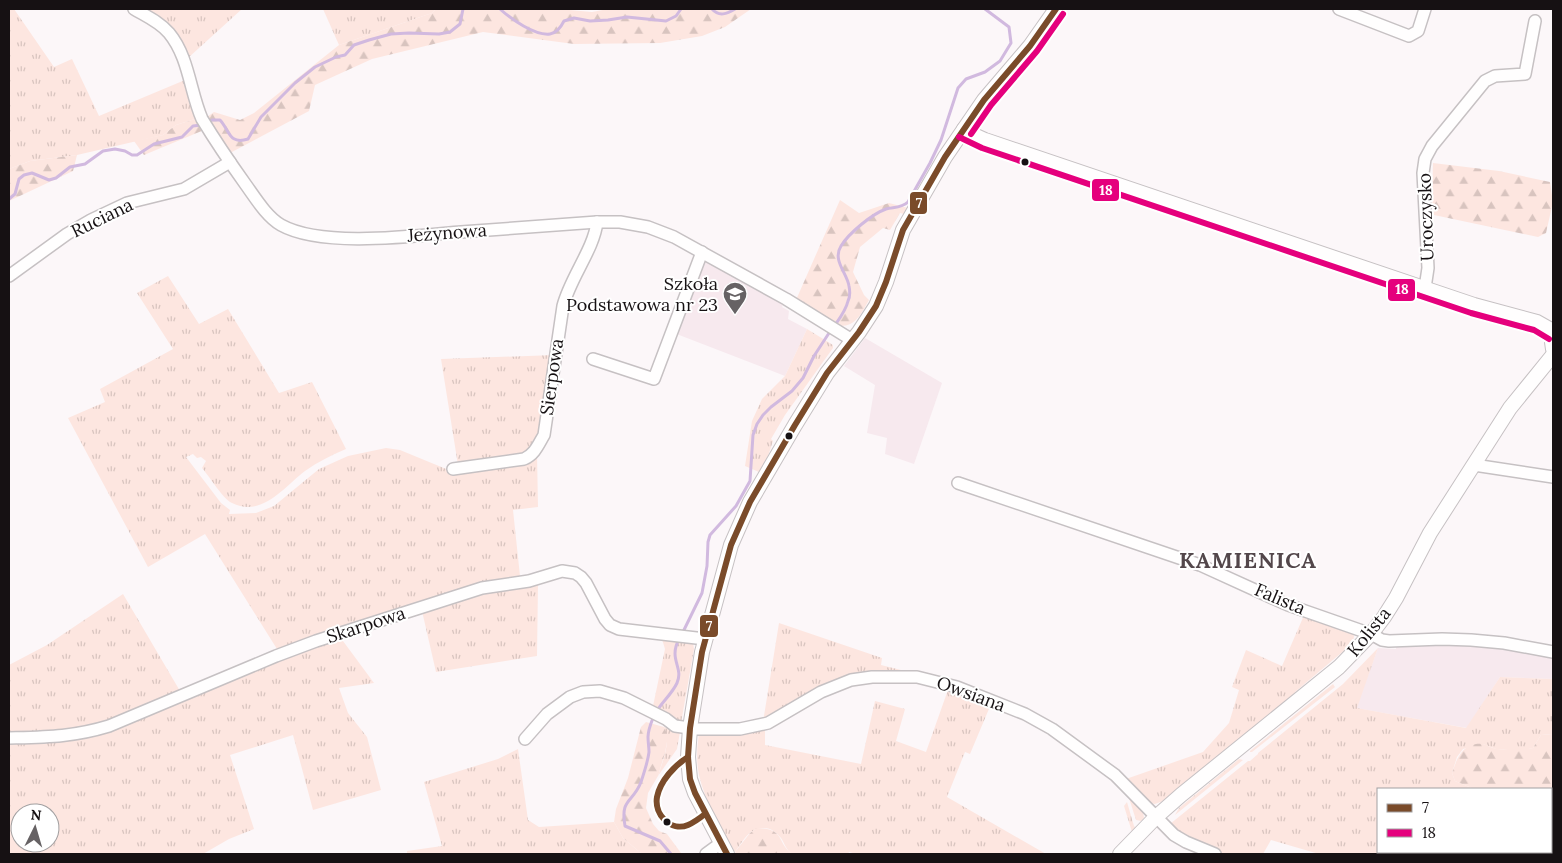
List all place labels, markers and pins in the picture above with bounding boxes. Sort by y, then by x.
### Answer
unlabelled marker [1020,157,1030,167]
place label: Szkoła Podstawowa nr 23 [566,272,718,316]
school or university icon: Szkoła Podstawowa nr 23 [722,281,748,315]
unlabelled marker [784,431,794,441]
unlabelled marker [662,817,672,827]

